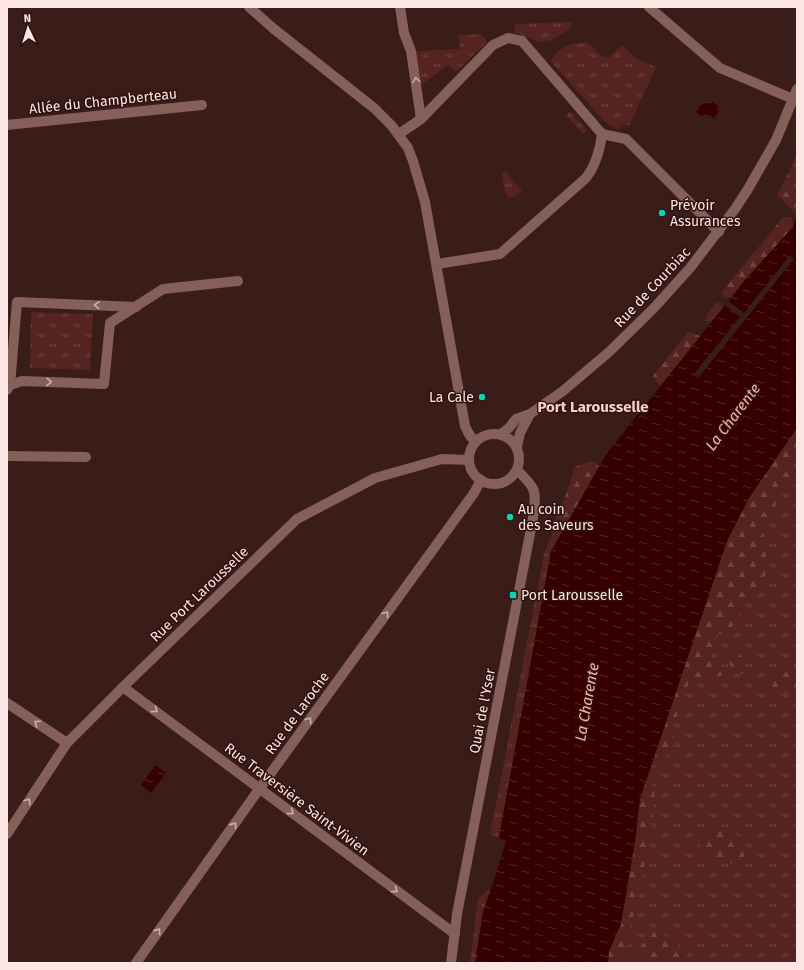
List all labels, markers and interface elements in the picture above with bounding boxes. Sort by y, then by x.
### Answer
north arrow [8,8,48,48]
text: N [23,12,31,25]
one-way arrow [412,77,421,83]
street label: Allée du Champberteau [28,85,178,118]
place label: Prévoir Assurances [670,197,741,230]
marker: Prévoir Assurances [657,208,667,218]
street label: Rue de Courbiac [611,243,694,331]
one-way arrow [94,301,100,309]
one-way arrow [46,378,52,386]
water label: La Charente [702,380,764,454]
place label: La Cale [429,389,474,406]
marker: La Cale [477,392,487,402]
district label: Port Larousselle [537,398,649,416]
place label: Au coin des Saveurs [518,501,594,534]
marker: Au coin des Saveurs [505,512,515,522]
street label: Rue Port Larousselle [147,543,252,646]
place label: Port Larousselle [521,587,623,604]
marker: Port Larousselle [508,590,518,600]
one-way arrow [381,612,388,619]
water label: La Charente [571,661,603,743]
street label: Quai de l'Yser [466,666,499,755]
street label: Rue de Laroche [262,669,333,758]
one-way arrow [150,705,157,712]
one-way arrow [305,717,312,724]
one-way arrow [34,720,41,728]
street label: Rue Traversière Saint-Vivien [221,739,372,859]
one-way arrow [23,798,31,805]
one-way arrow [286,807,293,814]
one-way arrow [229,822,237,829]
one-way arrow [390,885,397,892]
one-way arrow [154,928,161,935]

